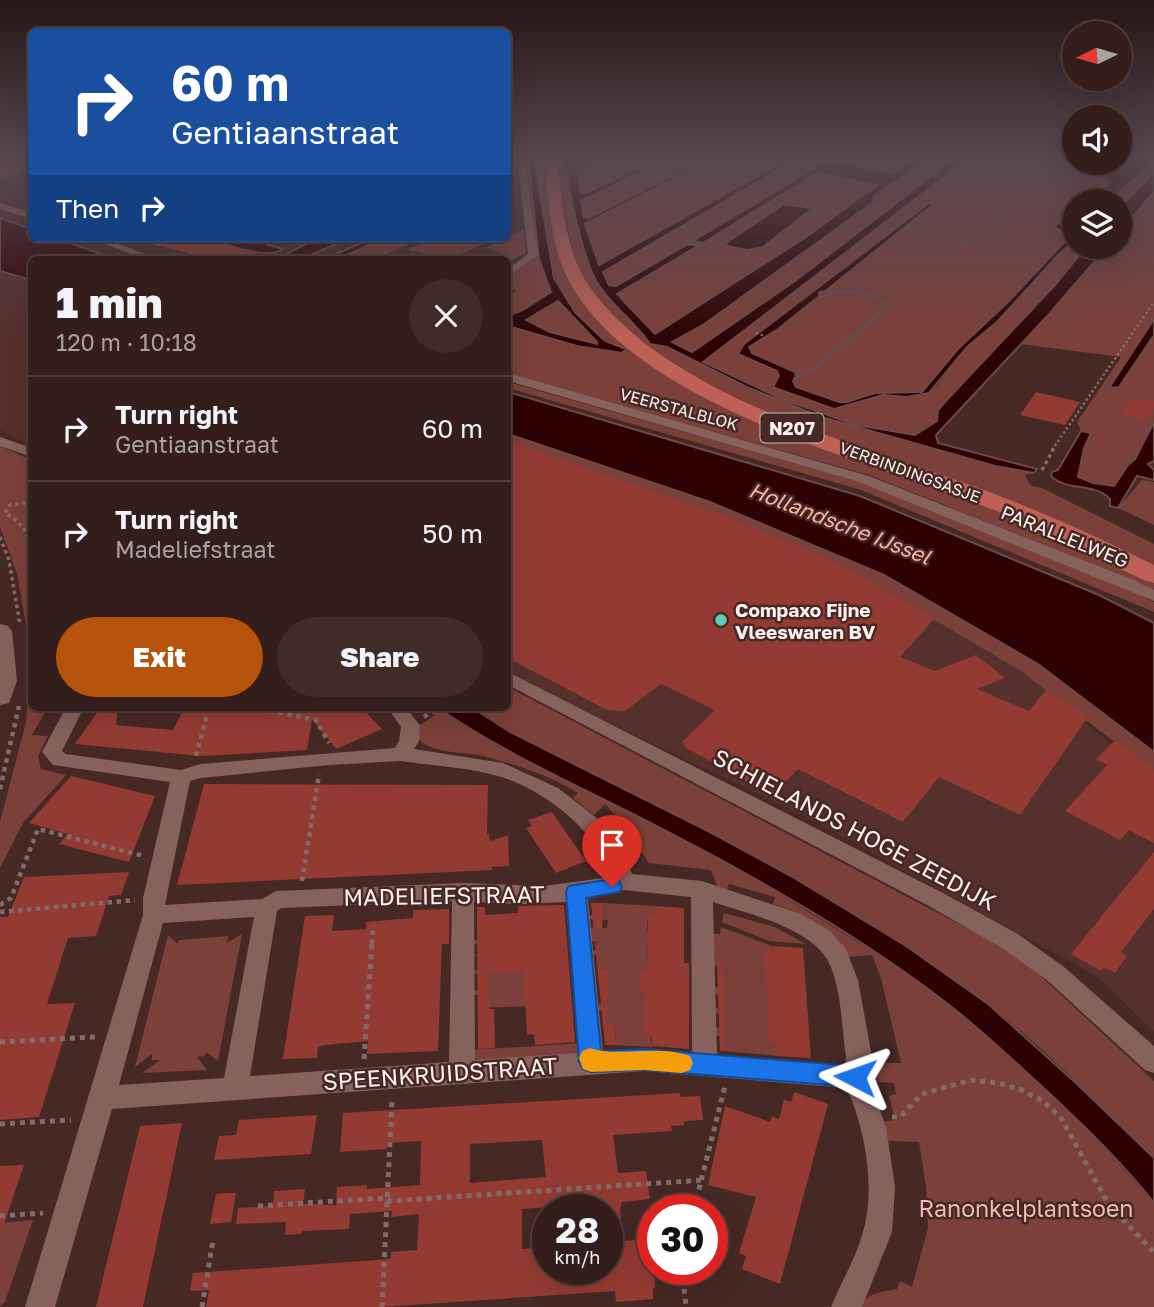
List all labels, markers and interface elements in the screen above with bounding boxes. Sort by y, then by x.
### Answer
north arrow [1062,21,1132,91]
map controls [1062,21,1132,259]
text: 60 m [171,53,289,112]
icon: right [56,56,147,147]
button: sound [1062,105,1132,175]
text: Gentiaanstraat [171,113,399,151]
icon: right [133,189,171,227]
button: layers [1062,189,1132,259]
text: Then [56,193,119,224]
text: 1 min [56,277,163,327]
button: close [409,279,483,353]
text: 120 m · 10:18 [56,328,197,356]
street label: VEERSTALBLOK [618,384,740,434]
text: Turn right [115,399,238,430]
icon: right [56,410,94,448]
text: 60 m [422,413,483,444]
road number: N207 [760,414,824,442]
text: Gentiaanstraat [115,430,279,458]
street label: VERBINDINGSASJE [837,437,983,507]
water label: Hollandsche IJssel [746,476,935,570]
street label: PARALLELWEG [998,500,1132,572]
text: Turn right [115,504,238,535]
icon: right [56,515,94,553]
text: 50 m [422,518,483,549]
text: Madeliefstraat [115,535,275,563]
place label: Compaxo Fijne Vleeswaren BV [735,598,876,643]
marker: Compaxo Fijne Vleeswaren BV [713,612,729,628]
button: Exit [56,617,263,697]
button: Share [277,617,483,697]
street label: SCHIELANDS HOGE ZEEDIJK [709,742,1001,916]
pin [582,815,642,887]
icon: arrive [593,826,631,864]
street label: MADELIEFSTRAAT [343,879,545,911]
position arrow [818,1040,892,1114]
street label: SPEENKRUIDSTRAAT [322,1051,558,1095]
speed limit sign: 30 [637,1194,728,1285]
park label: Ranonkelplantsoen [919,1194,1133,1222]
text: 28 [556,1209,599,1251]
text: km/h [555,1246,600,1268]

